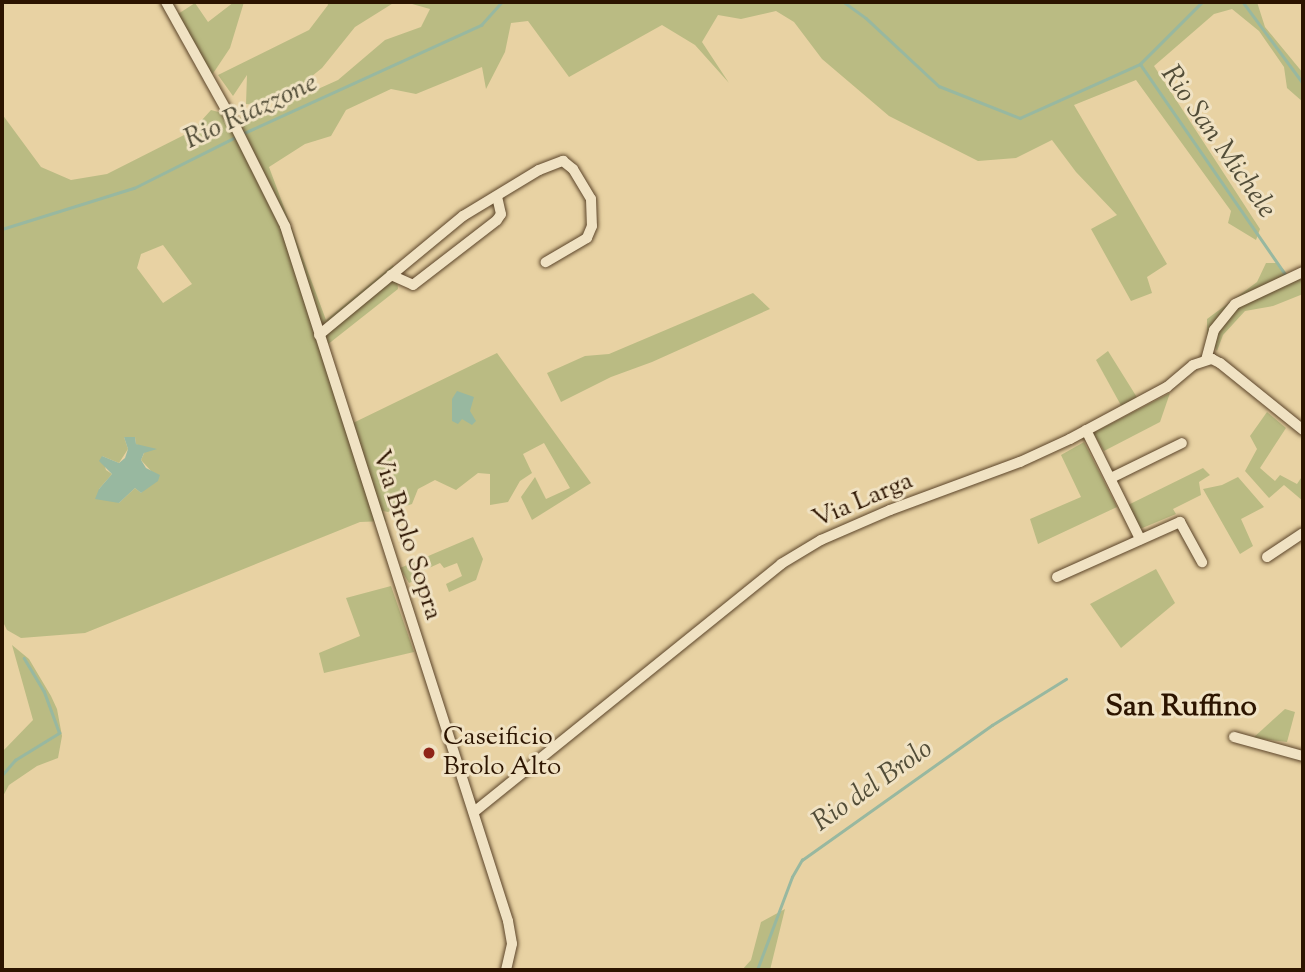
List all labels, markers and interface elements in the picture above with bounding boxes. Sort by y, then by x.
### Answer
water label: Rio San Michele [1153,59,1283,225]
water label: Rio Riazzone [179,67,323,157]
street label: Via Brolo Sopra [364,446,448,624]
street label: Via Larga [808,466,918,536]
district label: San Ruffino [1105,690,1257,726]
place label: Caseificio Brolo Alto [443,722,561,784]
water label: Rio del Brolo [806,732,940,840]
marker: Caseificio Brolo Alto [421,745,437,761]

